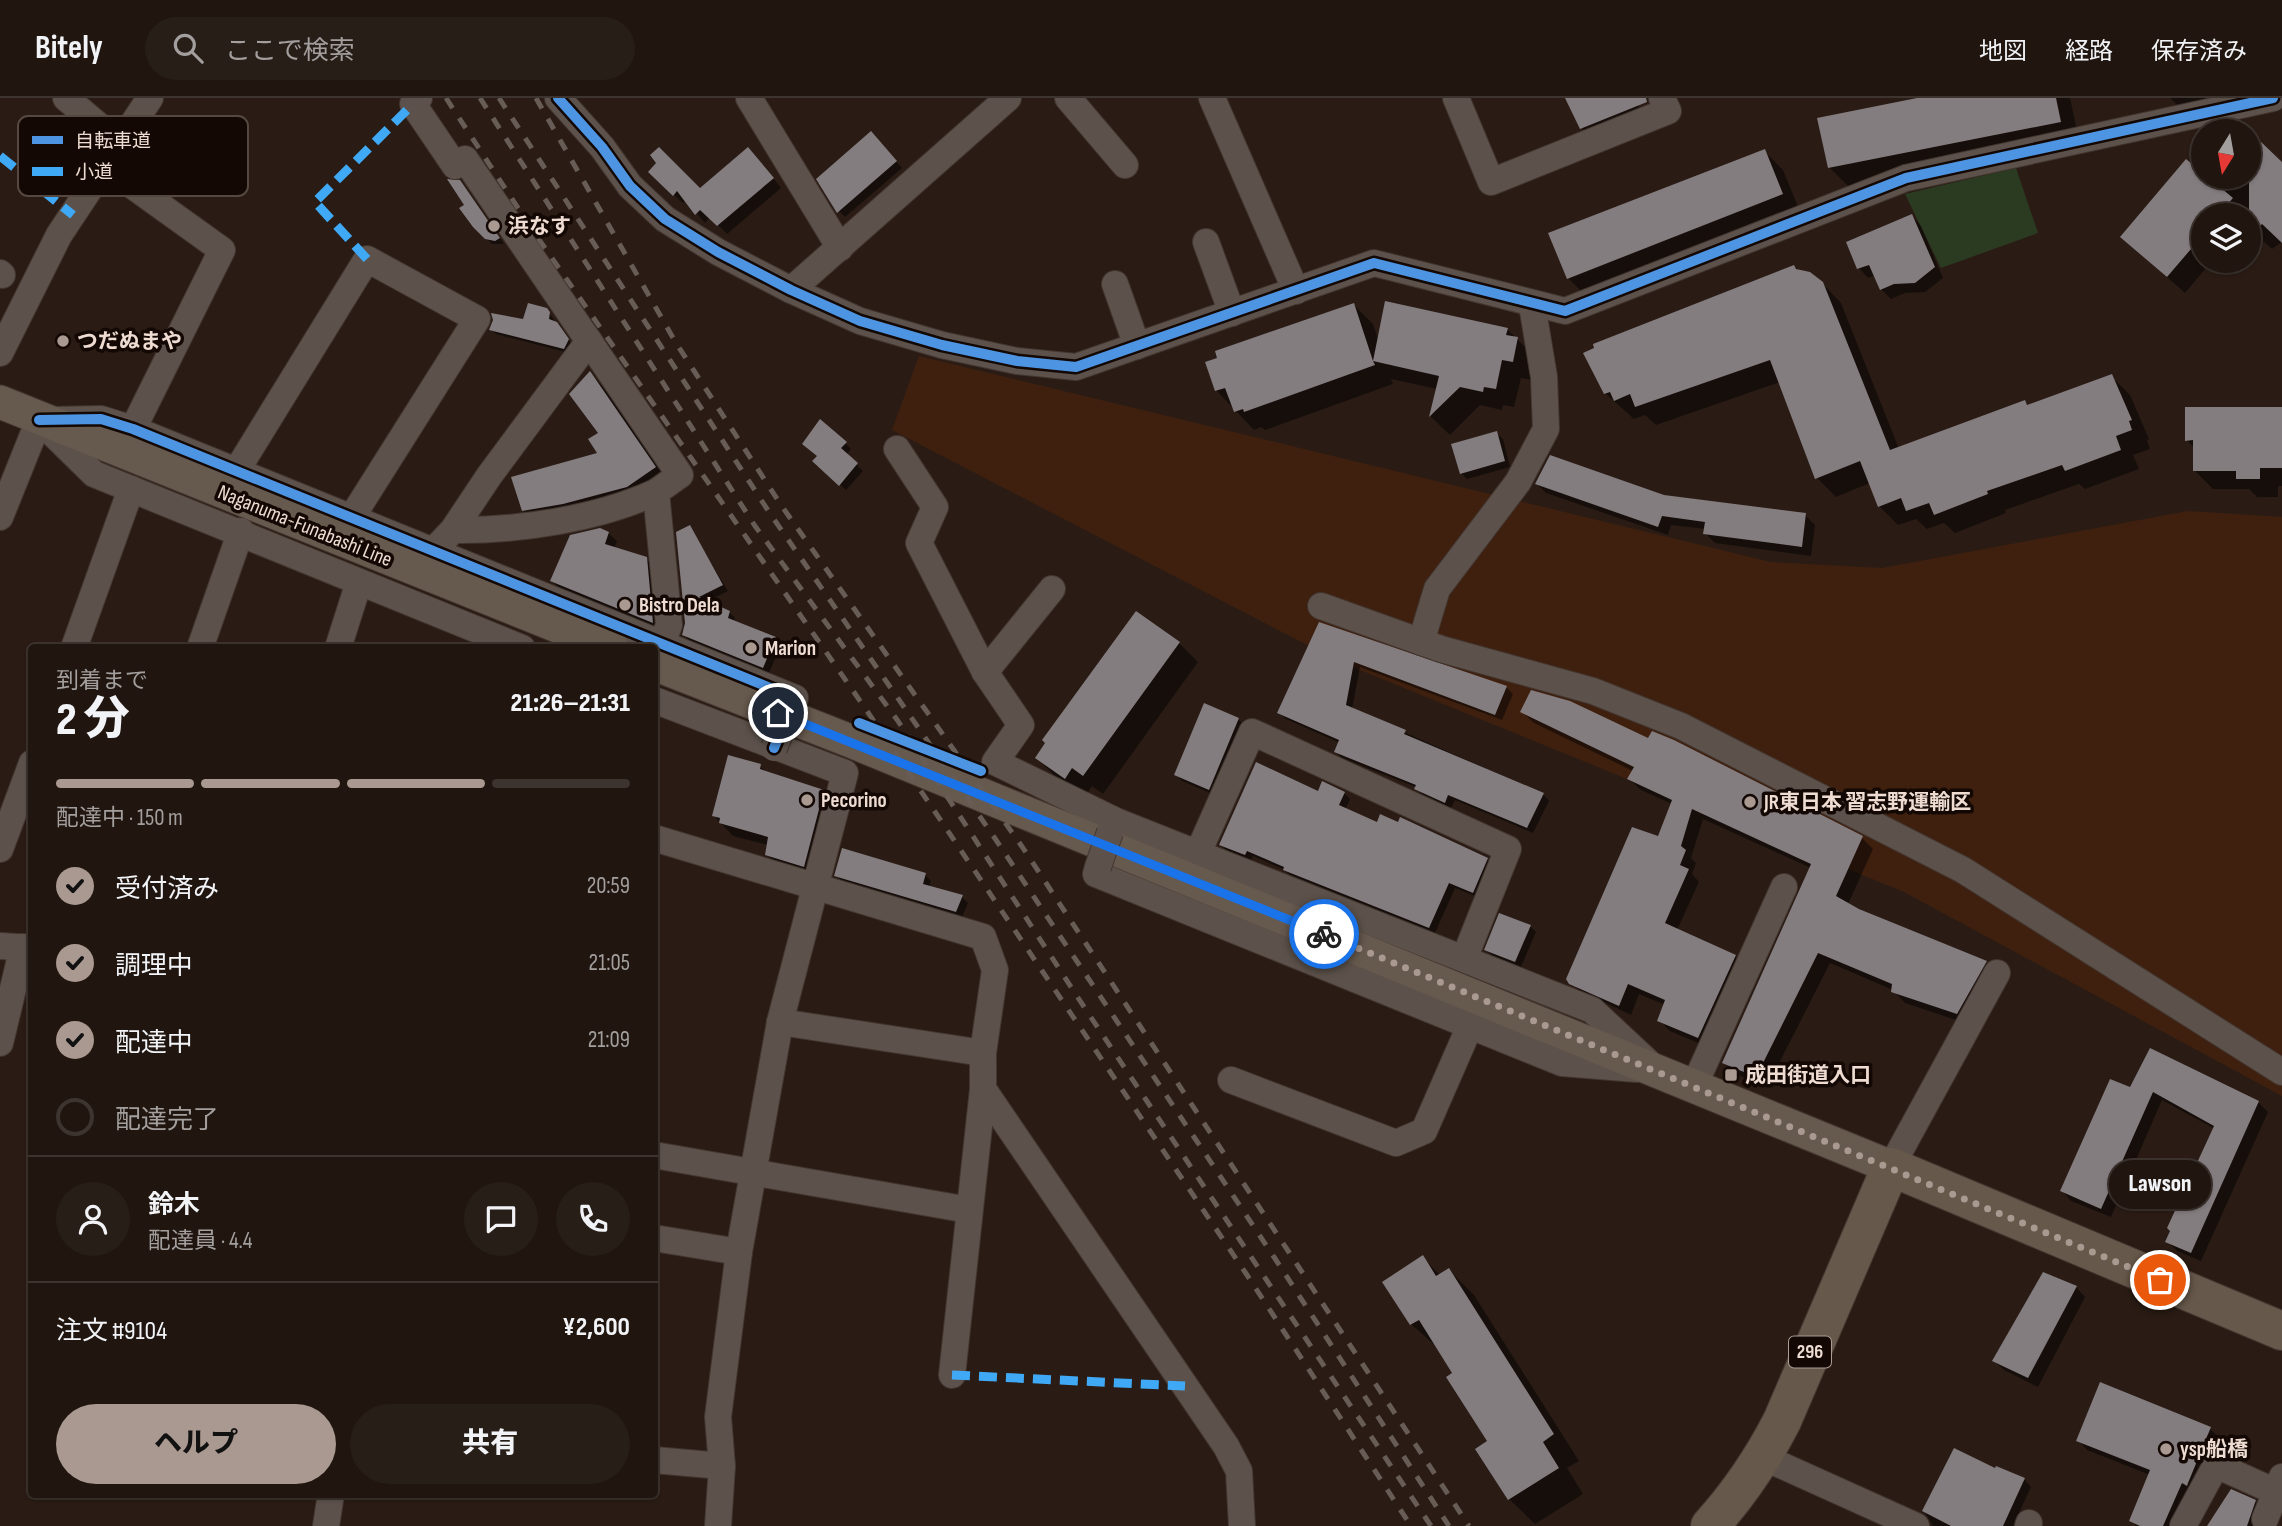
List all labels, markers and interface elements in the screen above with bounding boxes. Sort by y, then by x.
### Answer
search box [145,17,635,80]
text: Bitely [35,28,103,68]
icon: search [169,29,207,67]
text: ここで検索 [225,36,355,67]
text: 地図 [1979,37,2027,66]
text: 経路 [2065,37,2113,66]
text: 保存済み [2151,37,2247,66]
legend [18,116,248,196]
north arrow [2191,119,2261,189]
map controls [2191,119,2261,273]
text: 自転車道 [75,130,151,153]
text: 小道 [75,161,113,184]
button: layers [2191,203,2261,273]
place label: 浜なす [508,214,571,239]
marker: 浜なす [486,218,502,234]
place label: つだぬまや [77,329,182,354]
marker: つだぬまや [55,333,71,349]
street label: Naganuma-Funabashi Line [214,480,396,572]
place label: Bistro Dela [639,593,720,618]
marker: Bistro Dela [617,597,633,613]
place label: Marion [765,636,816,661]
marker: Marion [743,640,759,656]
text: 到着まで [56,667,148,695]
pin [748,683,808,743]
text: 21:26–21:31 [511,688,630,719]
text: 2 分 [56,693,130,748]
icon: home [759,694,797,732]
place label: Pecorino [821,788,887,813]
place label: JR東日本 習志野運輸区 [1763,790,1971,815]
marker: Pecorino [799,792,815,808]
marker: JR東日本 習志野運輸区 [1742,794,1758,810]
text: 配達中 · 150 m [56,804,183,832]
icon: check [56,867,94,905]
text: 20:59 [587,872,630,900]
text: 受付済み [115,874,219,905]
courier [1289,899,1359,969]
icon: bike [1305,915,1343,953]
icon: check [56,944,94,982]
text: 21:05 [589,949,630,977]
text: 調理中 [115,951,193,982]
icon: check [56,1021,94,1059]
text: 21:09 [588,1026,630,1054]
text: 配達中 [115,1028,193,1059]
place label: 成田街道入口 [1745,1063,1871,1088]
marker: 成田街道入口 [1723,1067,1739,1083]
text: 配達完了 [115,1105,219,1136]
callout: Lawson [2109,1161,2211,1210]
text: Lawson [2128,1170,2192,1198]
button: person [56,1182,130,1256]
button: chat [464,1182,538,1256]
button: phone [556,1182,630,1256]
text: 鈴木 [148,1190,200,1221]
text: 配達員 · 4.4 [148,1227,252,1255]
pin [2130,1250,2190,1310]
icon: bag [2141,1261,2179,1299]
text: ¥2,600 [562,1312,630,1343]
text: 注文 #9104 [56,1316,167,1347]
road number: 296 [1789,1336,1831,1368]
button: ヘルプ [56,1404,336,1484]
button: 共有 [350,1404,630,1484]
place label: ysp船橋 [2180,1437,2248,1462]
marker: ysp船橋 [2158,1441,2174,1457]

